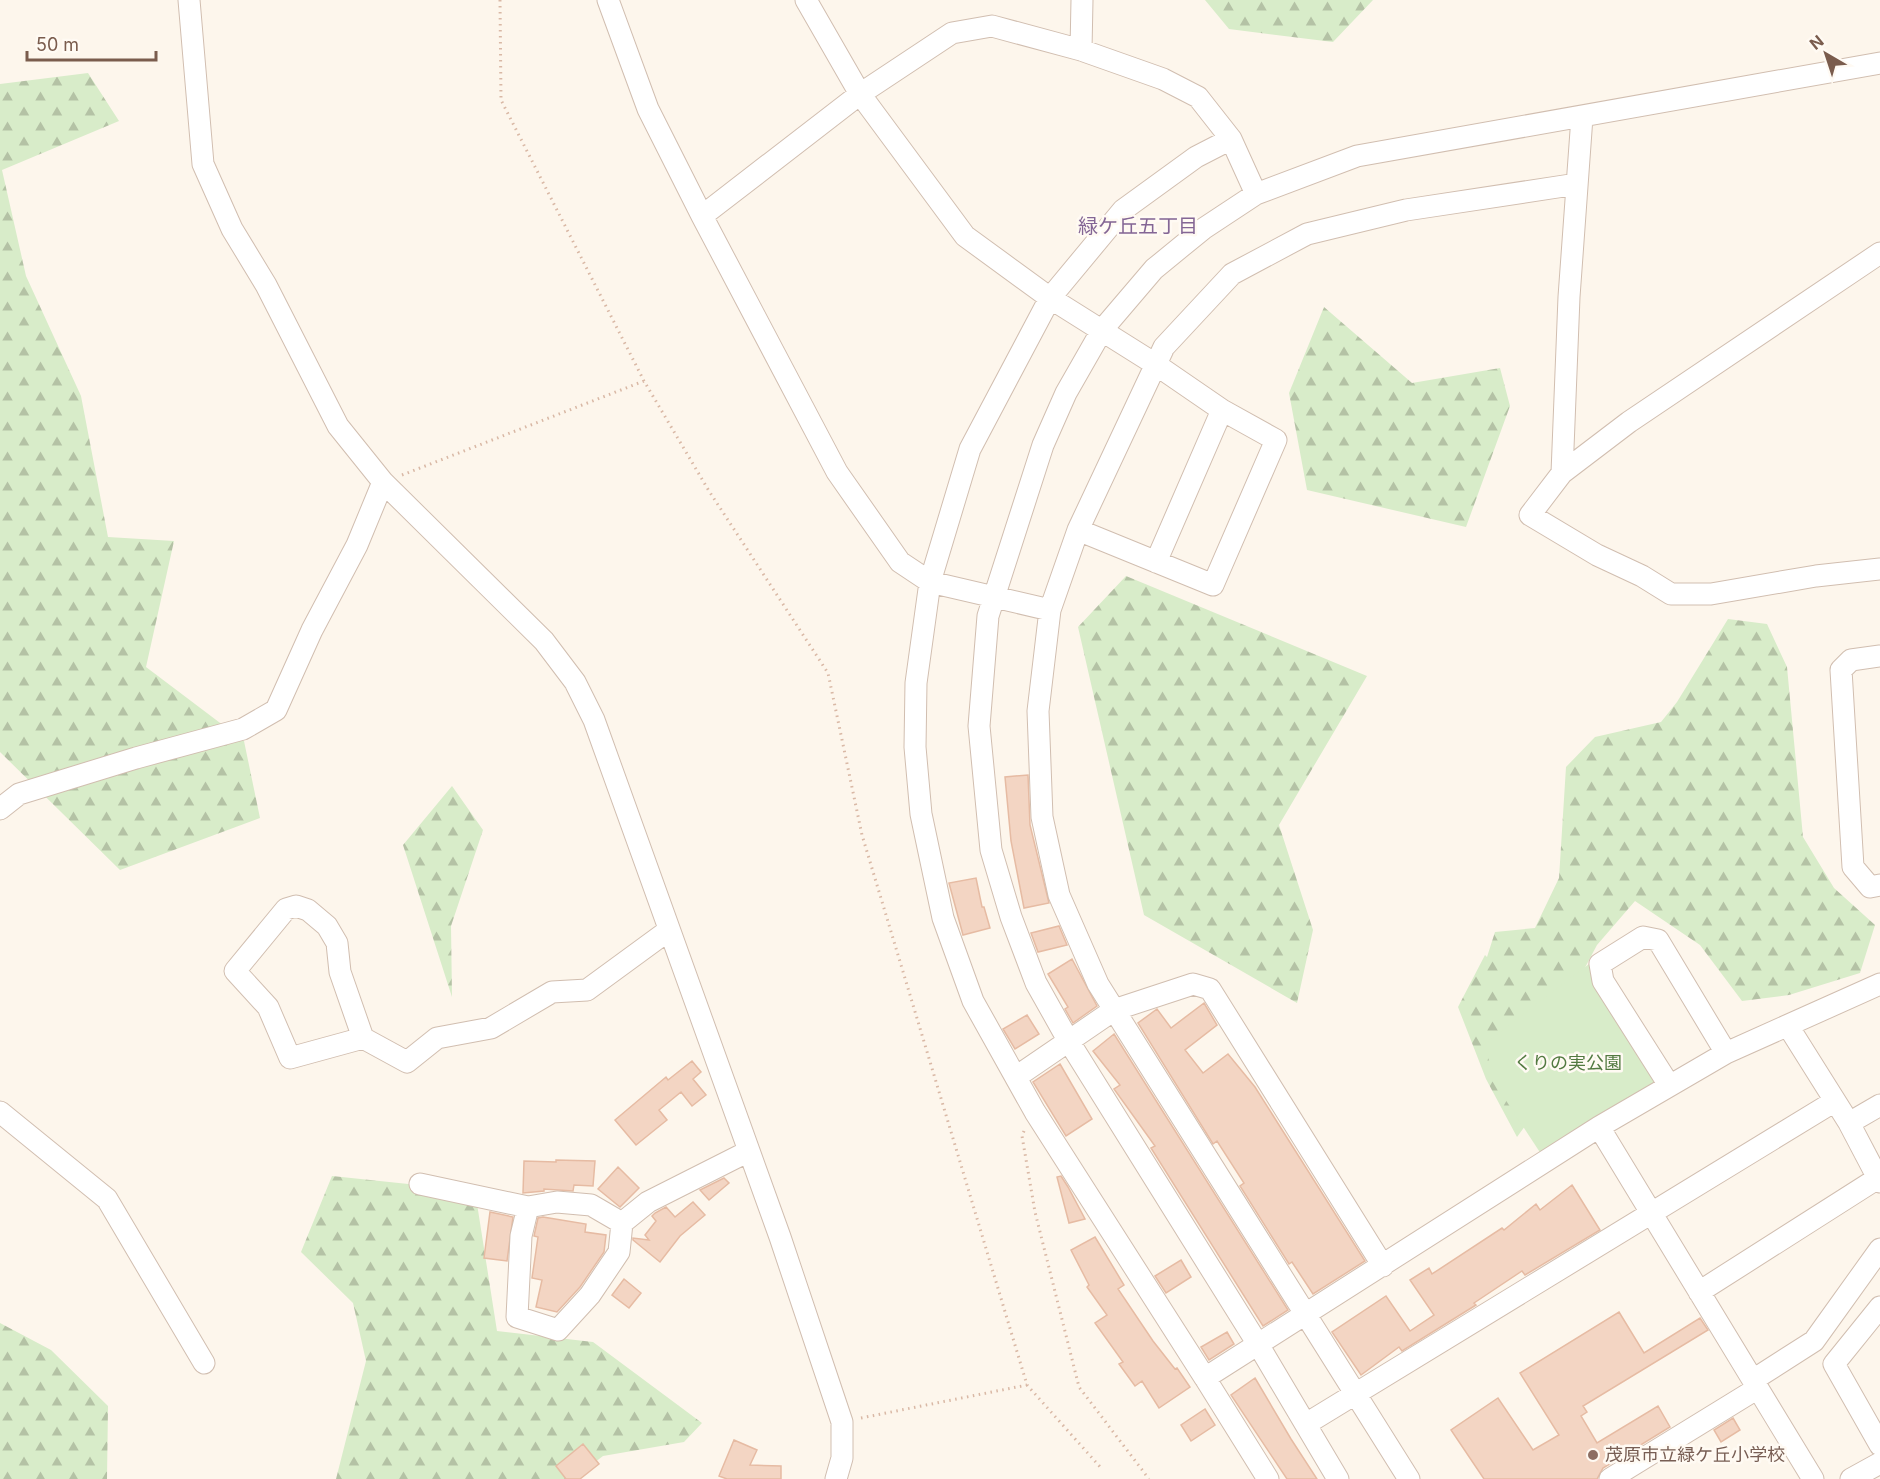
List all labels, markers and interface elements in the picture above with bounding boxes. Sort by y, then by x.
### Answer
scale bar [27,24,156,62]
north arrow [1796,24,1856,84]
text: N [1806,31,1828,54]
text: 50 m [36,34,79,55]
district label: 緑ケ丘五丁目 [1078,214,1198,238]
park label: くりの実公園 [1514,1052,1622,1073]
place label: 茂原市立緑ケ丘小学校 [1605,1444,1785,1465]
marker: 茂原市立緑ケ丘小学校 [1586,1448,1600,1462]

